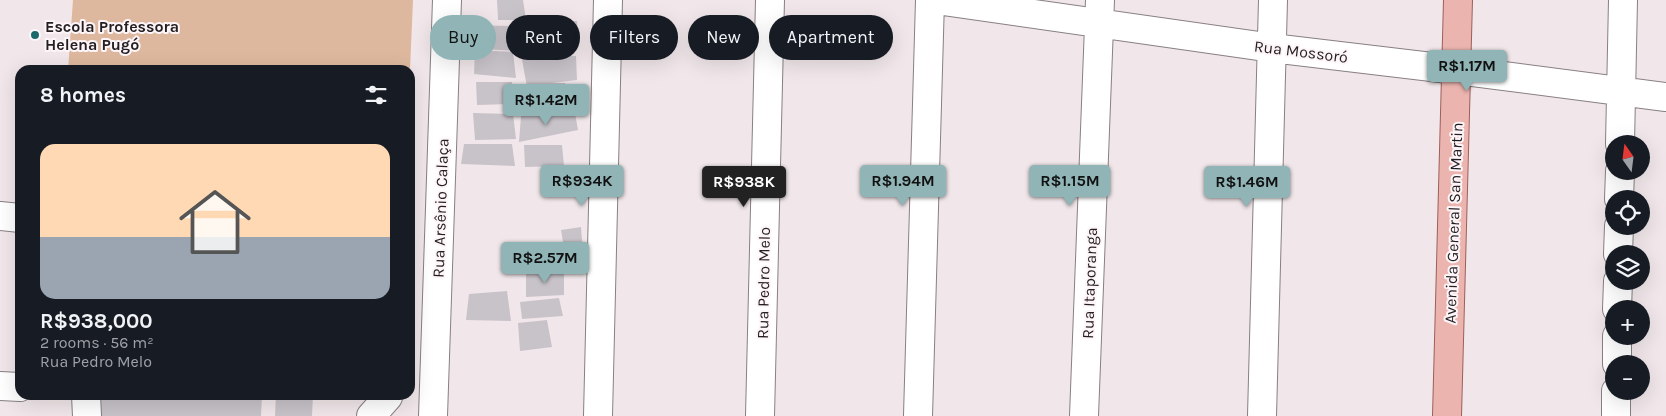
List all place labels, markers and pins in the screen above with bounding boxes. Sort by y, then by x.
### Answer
place label: Escola Professora Helena Pugó [45,17,179,54]
marker: Escola Professora Helena Pugó [29,29,41,41]
pin: R$1.17M [1421,49,1513,92]
pin: R$1.42M [500,84,592,126]
pin: R$934K [541,164,623,207]
pin: R$1.94M [857,164,949,207]
pin: R$1.15M [1024,164,1116,207]
pin: R$938K [703,166,785,208]
pin: R$1.46M [1201,166,1293,208]
pin: R$2.57M [499,242,591,284]

